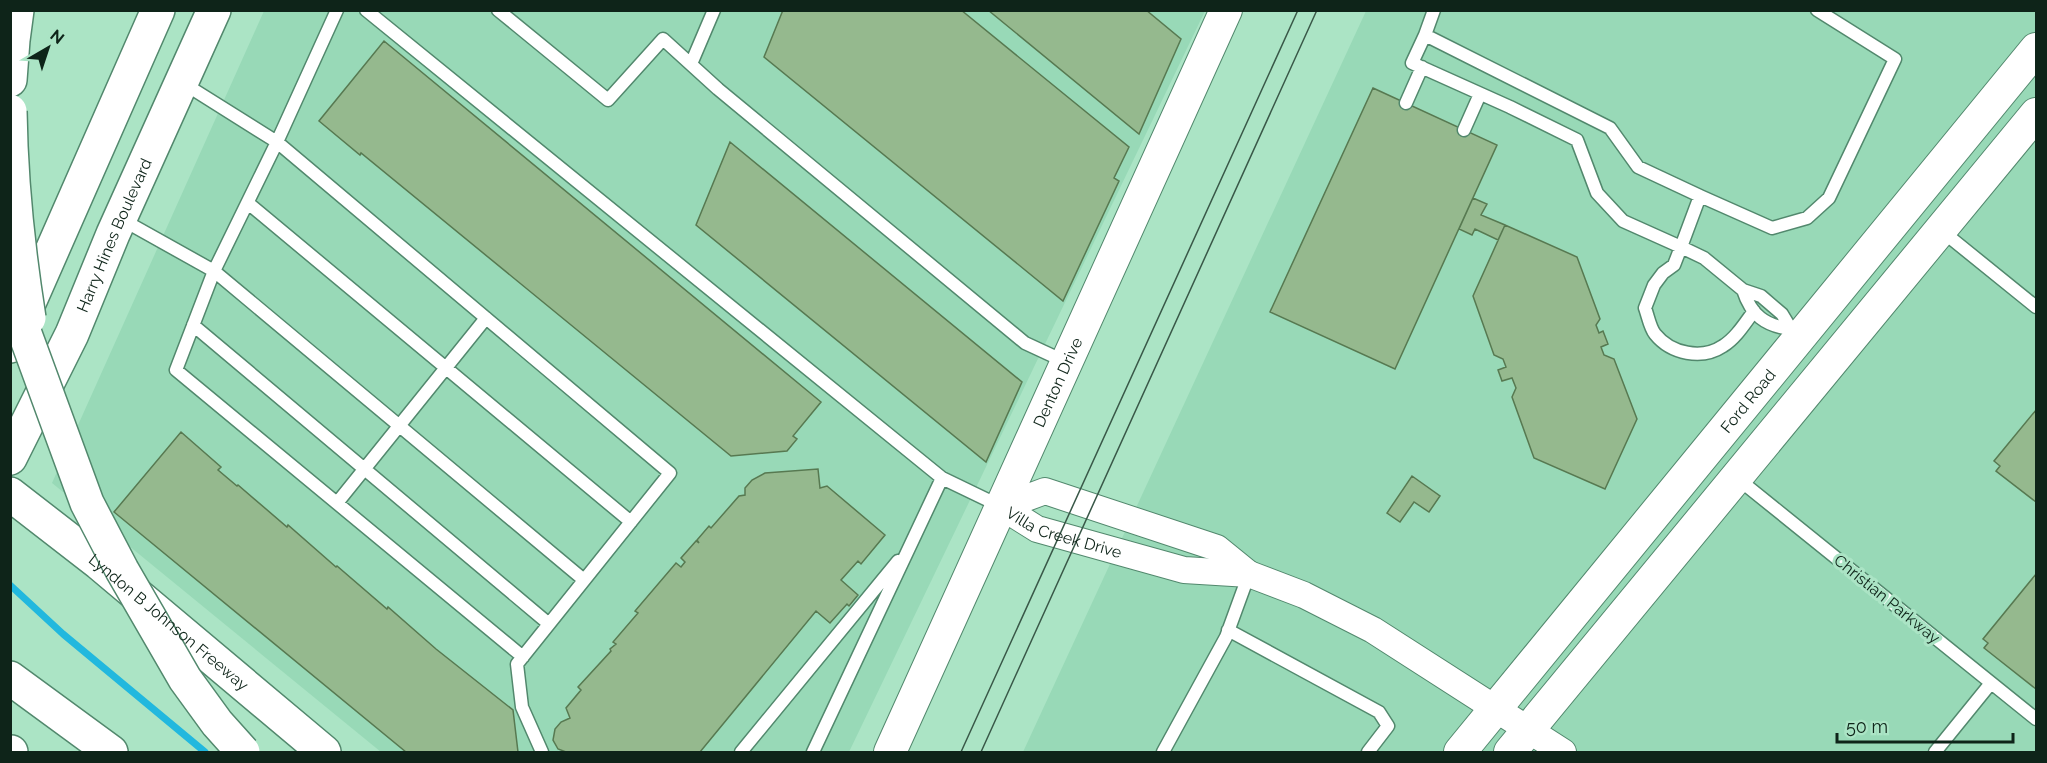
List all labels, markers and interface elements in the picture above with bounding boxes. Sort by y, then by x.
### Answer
north arrow [18,18,78,78]
text: N [46,26,68,48]
street label: Harry Hines Boulevard [73,155,155,315]
street label: Denton Drive [1029,334,1086,430]
street label: Ford Road [1716,365,1779,436]
street label: Villa Creek Drive [1003,503,1124,562]
street label: Lyndon B Johnson Freeway [85,549,253,694]
street label: Christian Parkway [1830,550,1944,648]
scale bar [1837,706,2012,744]
text: 50 m [1846,716,1888,737]

